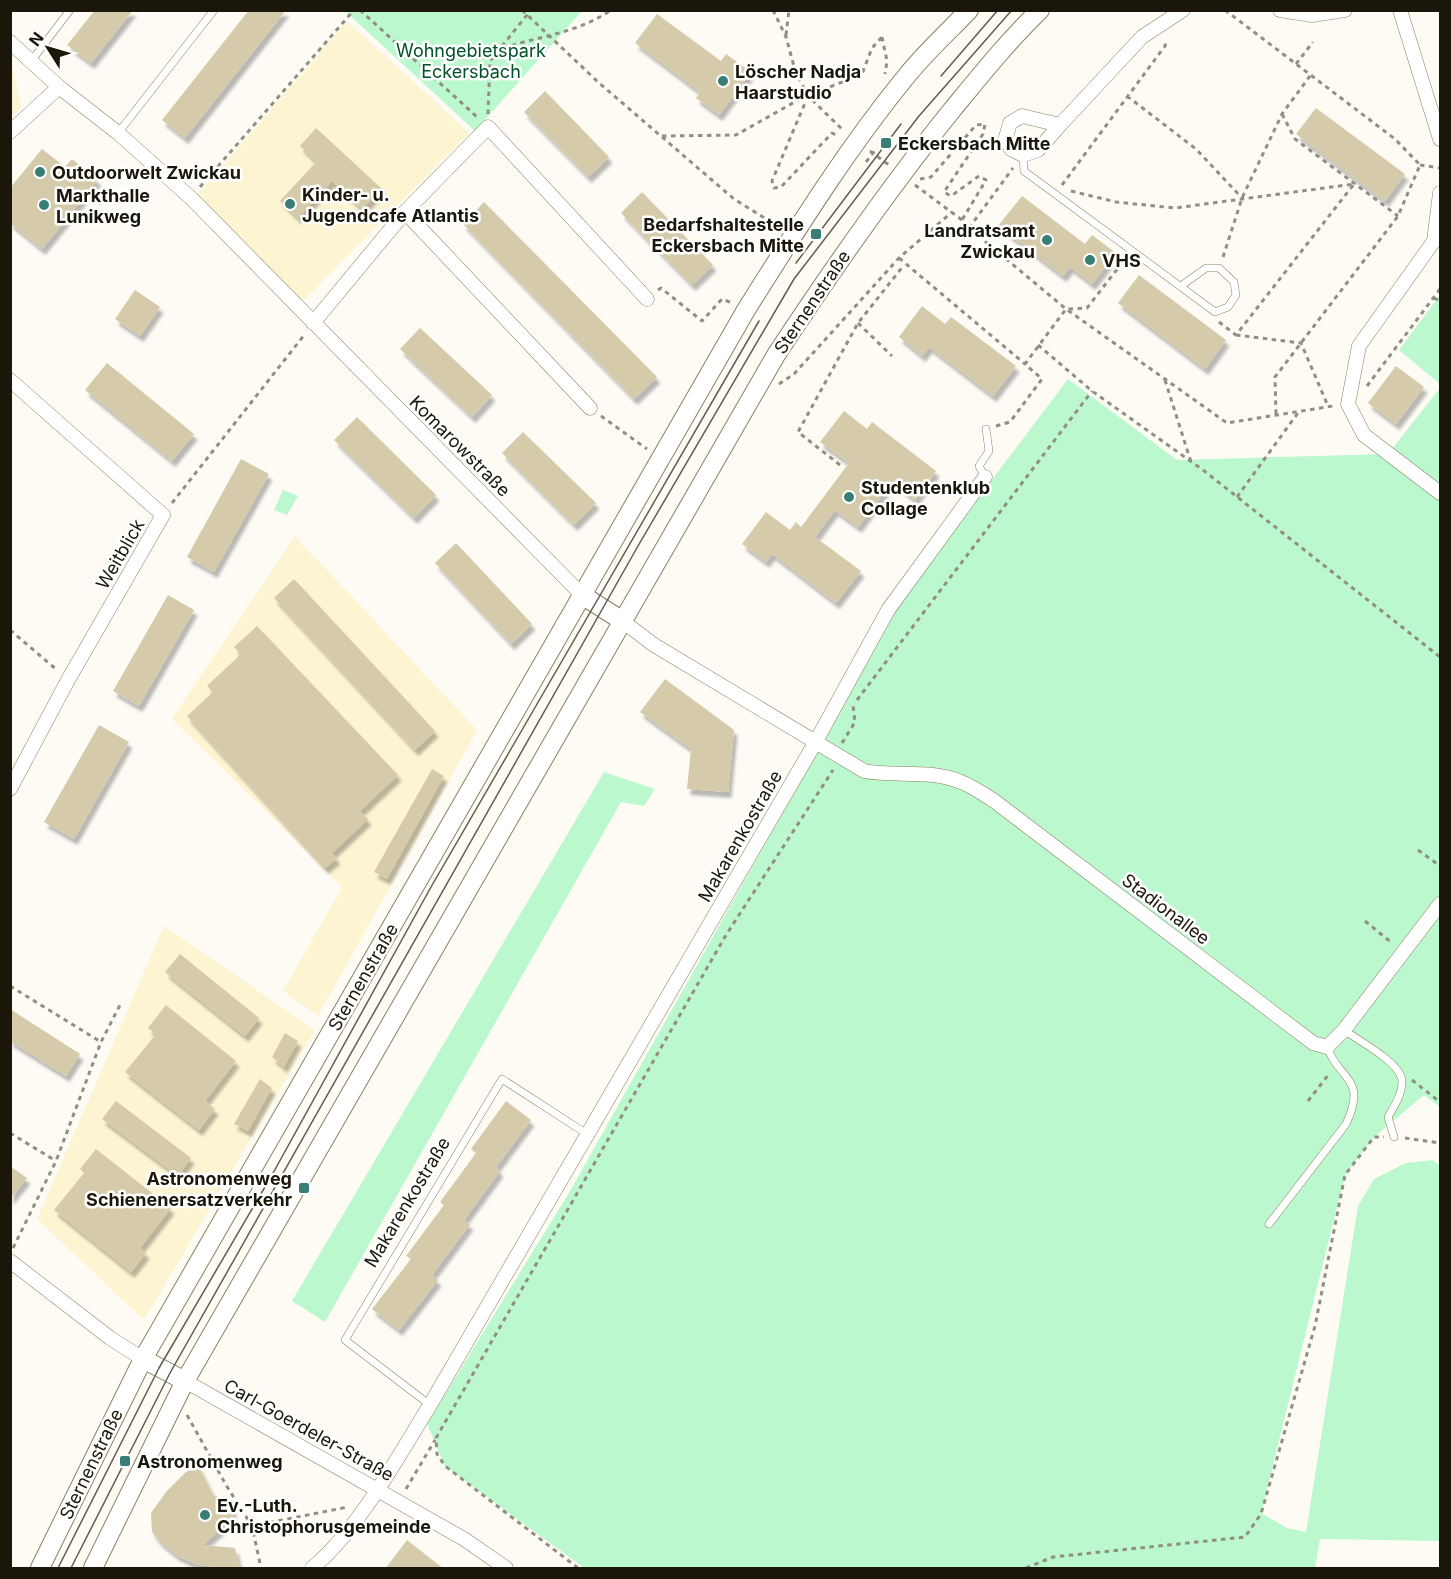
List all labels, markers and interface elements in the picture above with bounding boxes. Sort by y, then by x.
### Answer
north arrow [18,18,78,78]
text: N [24,28,48,50]
park label: Wohngebietspark Eckersbach [396,40,546,82]
place label: Löscher Nadja Haarstudio [735,61,861,103]
marker: Löscher Nadja Haarstudio [716,74,730,88]
place label: Eckersbach Mitte [898,133,1051,154]
marker: Eckersbach Mitte [879,136,893,150]
place label: Outdoorwelt Zwickau [52,162,241,183]
marker: Outdoorwelt Zwickau [33,165,47,179]
place label: Kinder- u. Jugendcafe Atlantis [302,184,479,226]
place label: Markthalle Lunikweg [56,185,150,227]
marker: Kinder- u. Jugendcafe Atlantis [283,197,297,211]
marker: Markthalle Lunikweg [37,198,51,212]
place label: Bedarfshaltestelle Eckersbach Mitte [643,214,804,256]
place label: Landratsamt Zwickau [924,220,1035,262]
marker: Bedarfshaltestelle Eckersbach Mitte [809,227,823,241]
marker: Landratsamt Zwickau [1040,233,1054,247]
street label: Sternenstraße [770,246,854,358]
place label: VHS [1102,250,1141,271]
marker: VHS [1083,253,1097,267]
street label: Komarowstraße [405,391,515,501]
place label: Studentenklub Collage [861,477,990,519]
marker: Studentenklub Collage [842,490,856,504]
street label: Weitblick [92,515,149,593]
street label: Makarenkostraße [694,767,786,905]
street label: Stadionallee [1118,869,1214,949]
street label: Sternenstraße [324,920,402,1034]
street label: Makarenkostraße [360,1133,454,1271]
place label: Astronomenweg Schienenersatzverkehr [86,1168,292,1210]
marker: Astronomenweg Schienenersatzverkehr [297,1181,311,1195]
street label: Carl-Goerdeler-Straße [220,1375,398,1485]
street label: Sternenstraße [55,1405,127,1523]
place label: Astronomenweg [137,1451,283,1472]
marker: Astronomenweg [118,1454,132,1468]
place label: Ev.-Luth. Christophorusgemeinde [217,1495,431,1537]
marker: Ev.-Luth. Christophorusgemeinde [198,1508,212,1522]

